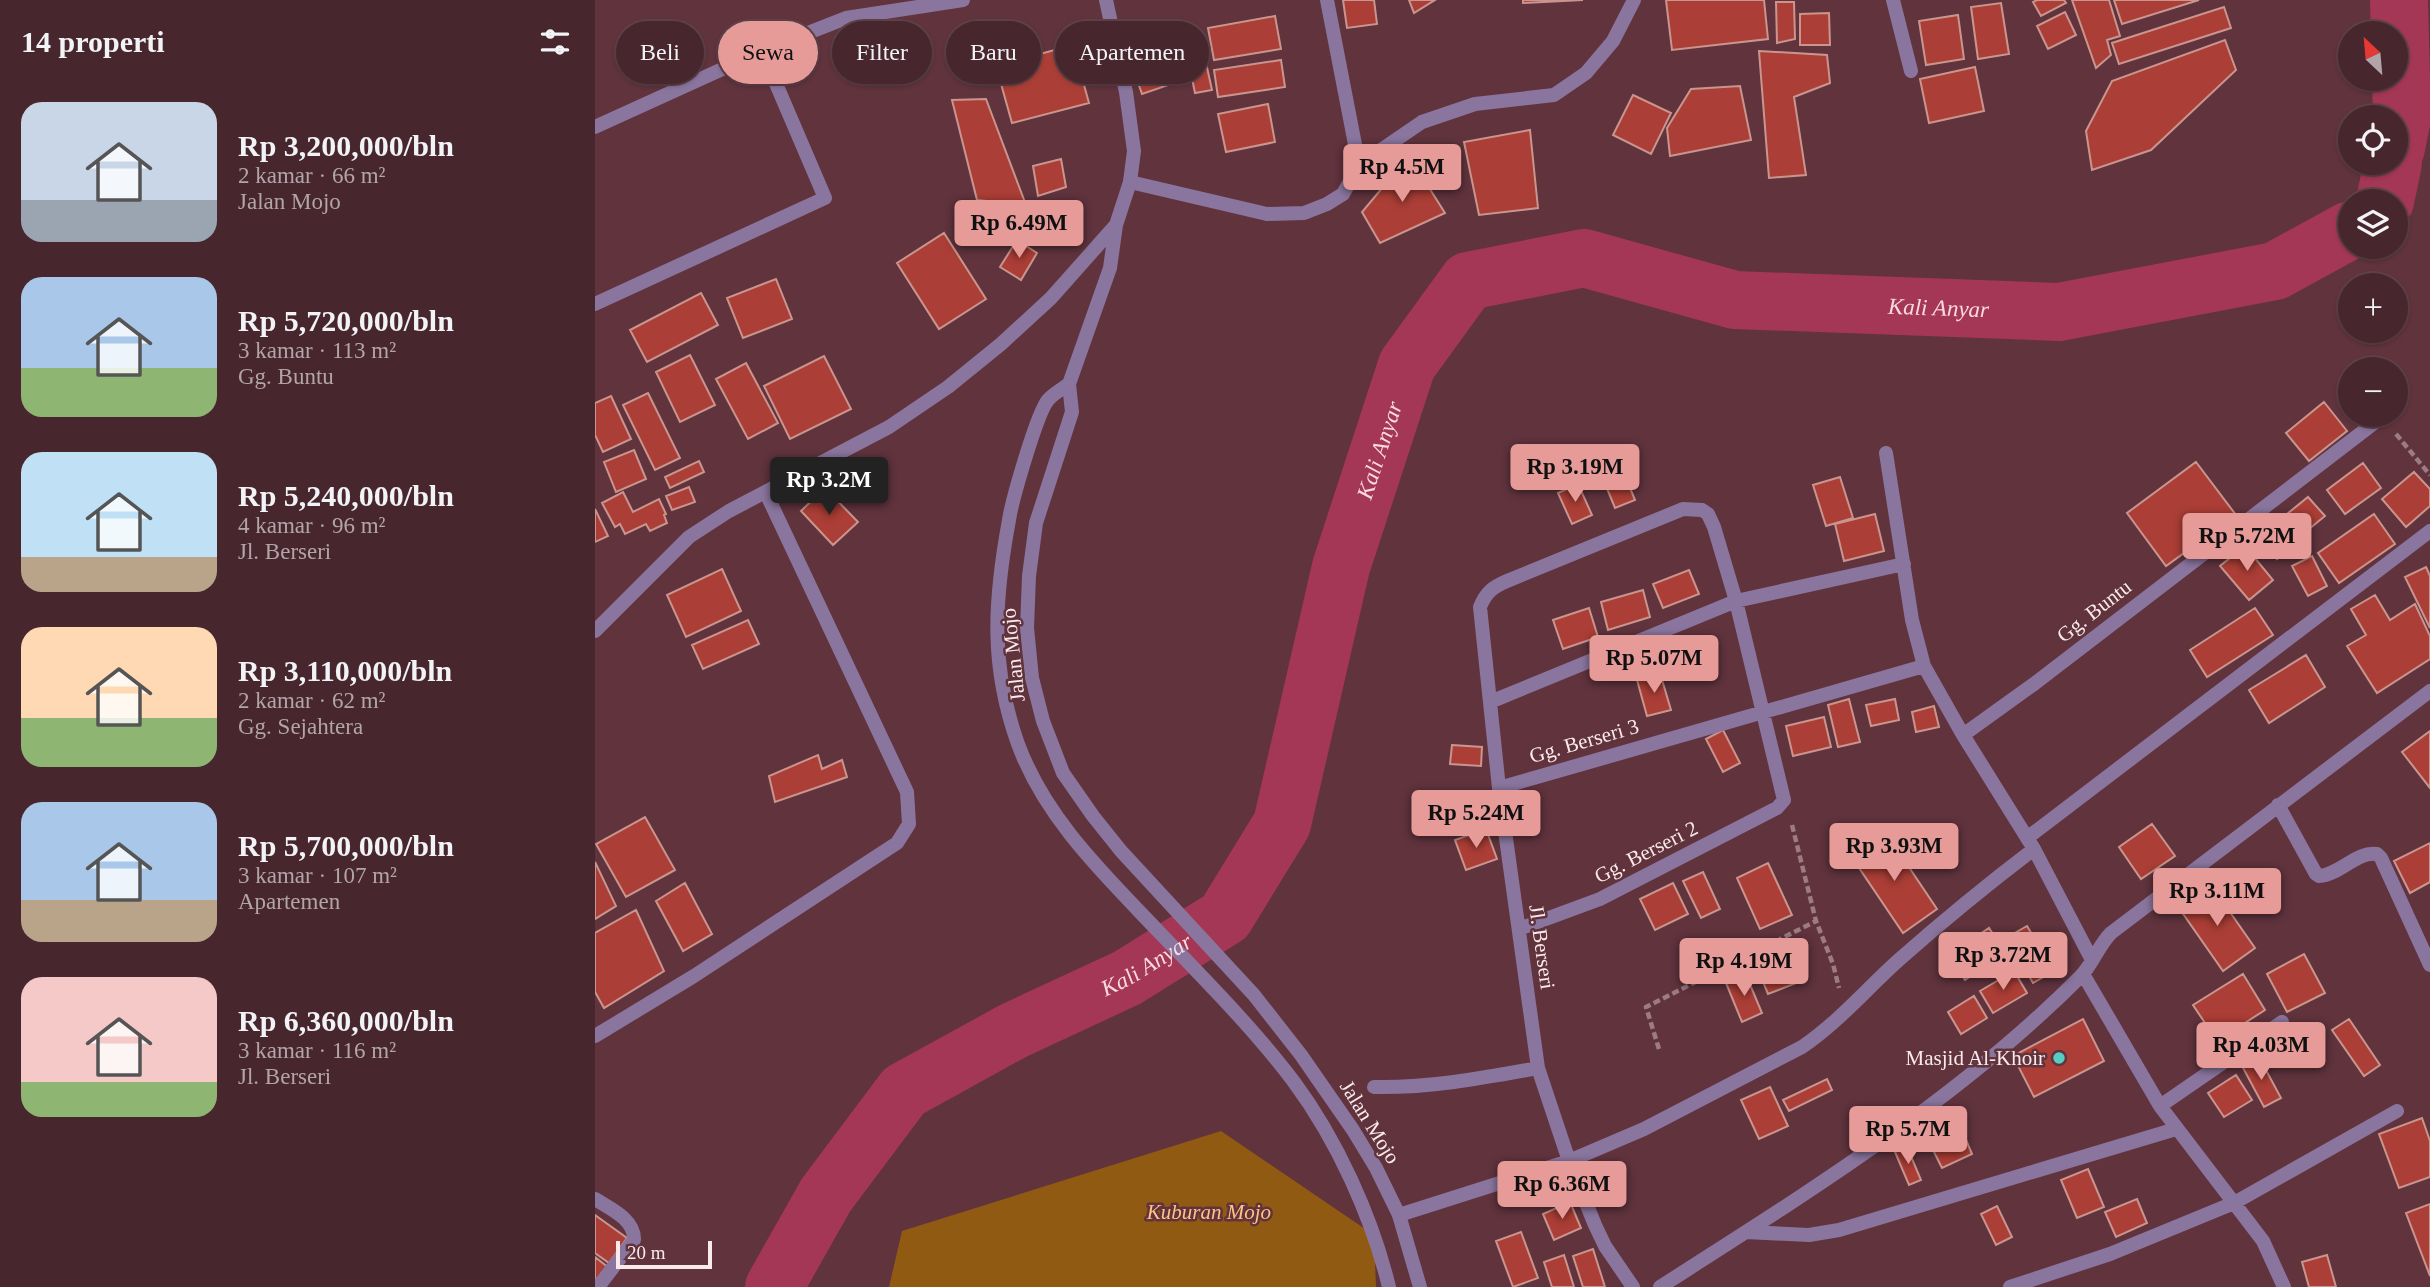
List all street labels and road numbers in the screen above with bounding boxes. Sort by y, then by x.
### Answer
street label: Gg. Buntu [2052,574,2136,647]
street label: Jalan Mojo [996,607,1030,703]
street label: Gg. Berseri 3 [1527,714,1641,768]
street label: Gg. Berseri 2 [1590,816,1702,888]
street label: Jl. Berseri [1524,903,1560,991]
street label: Jalan Mojo [1335,1076,1405,1168]

